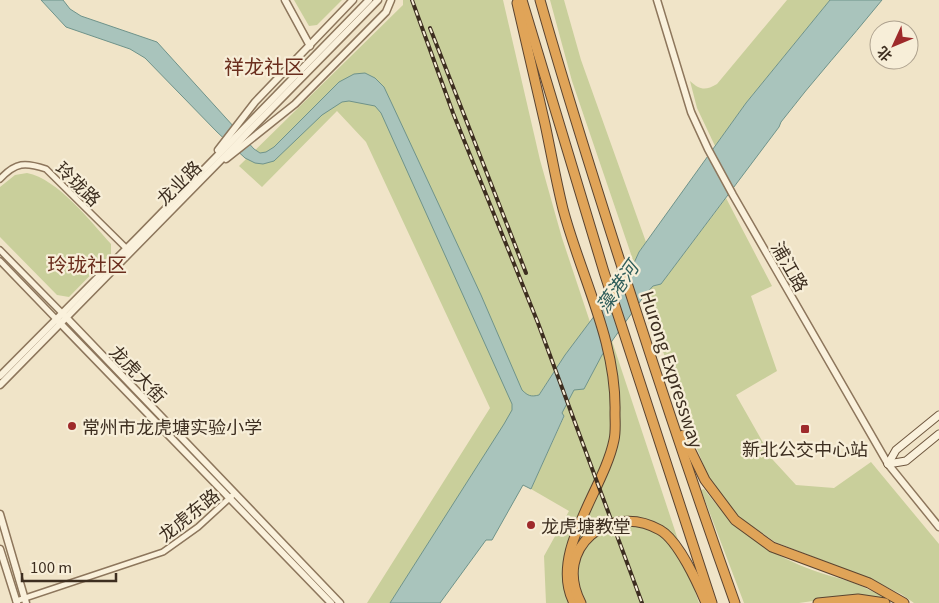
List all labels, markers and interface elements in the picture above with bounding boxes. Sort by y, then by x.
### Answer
north arrow [869,20,919,70]
text: 北 [872,43,896,67]
district label: 祥龙社区 [224,51,304,80]
street label: 龙业路 [150,154,206,210]
street label: 玲珑路 [51,155,107,211]
street label: 浦江路 [766,236,816,296]
district label: 玲珑社区 [47,249,127,278]
water label: 藻港河 [589,252,646,317]
street label: Hurong Expressway [635,287,711,452]
street label: 龙虎大街 [105,338,173,408]
place label: 常州市龙虎塘实验小学 [82,413,262,439]
marker: 常州市龙虎塘实验小学 [66,420,78,432]
marker: 新北公交中心站 [799,423,811,435]
place label: 新北公交中心站 [742,435,868,461]
street label: 龙虎东路 [152,481,224,547]
place label: 龙虎塘教堂 [541,512,631,538]
marker: 龙虎塘教堂 [525,519,537,531]
scale bar [22,550,116,582]
text: 100 m [30,556,72,577]

